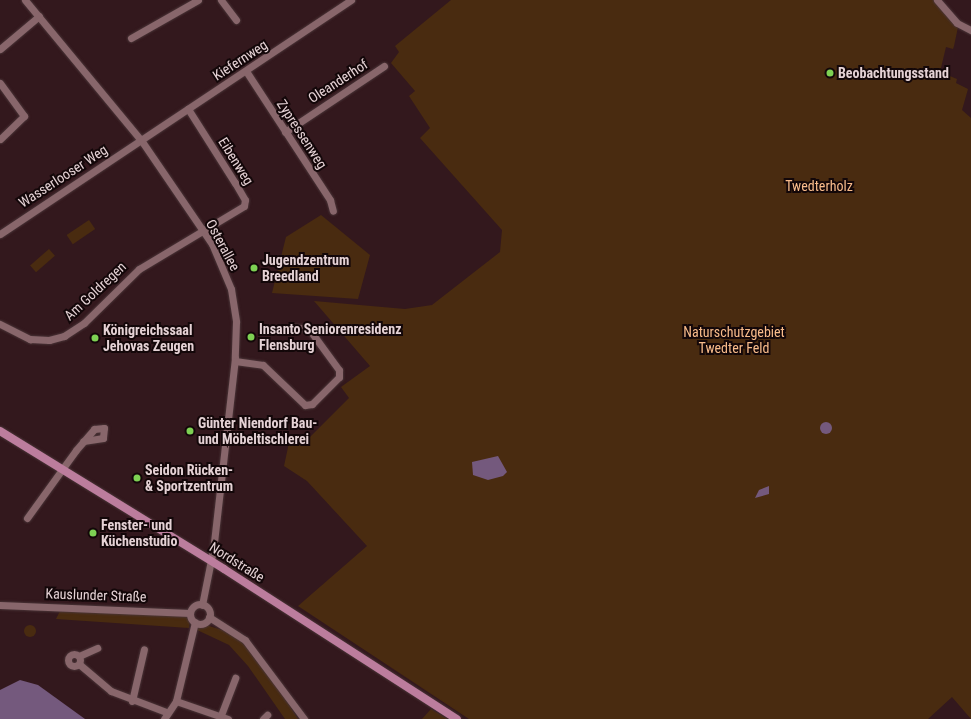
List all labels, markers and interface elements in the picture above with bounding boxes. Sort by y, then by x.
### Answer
street label: Kiefernweg [209,36,271,84]
street label: Oleanderhof [305,56,371,106]
place label: Beobachtungsstand [838,65,949,81]
marker: Beobachtungsstand [825,68,835,78]
street label: Zypressenweg [273,96,331,172]
street label: Eibenweg [215,134,257,188]
street label: Wasserlooser Weg [16,141,110,211]
park label: Twedterholz [785,178,853,194]
street label: Osterallee [202,216,244,274]
place label: Jugendzentrum Breedland [262,252,349,284]
street label: Am Goldregen [61,258,129,324]
marker: Jugendzentrum Breedland [249,263,259,273]
place label: Insanto Seniorenresidenz Flensburg [259,321,401,354]
place label: Königreichssaal Jehovas Zeugen [103,322,194,354]
park label: Naturschutzgebiet Twedter Feld [683,324,785,356]
marker: Insanto Seniorenresidenz Flensburg [246,332,256,342]
marker: Königreichssaal Jehovas Zeugen [90,333,100,343]
place label: Günter Niendorf Bau- und Möbeltischlerei [198,415,317,448]
marker: Günter Niendorf Bau- und Möbeltischlerei [185,426,195,436]
place label: Seidon Rücken- & Sportzentrum [145,462,233,494]
marker: Seidon Rücken- & Sportzentrum [132,473,142,483]
place label: Fenster- und Küchenstudio [101,517,177,550]
marker: Fenster- und Küchenstudio [88,528,98,538]
street label: Nordstraße [206,538,268,586]
street label: Kauslunder Straße [45,585,147,605]

